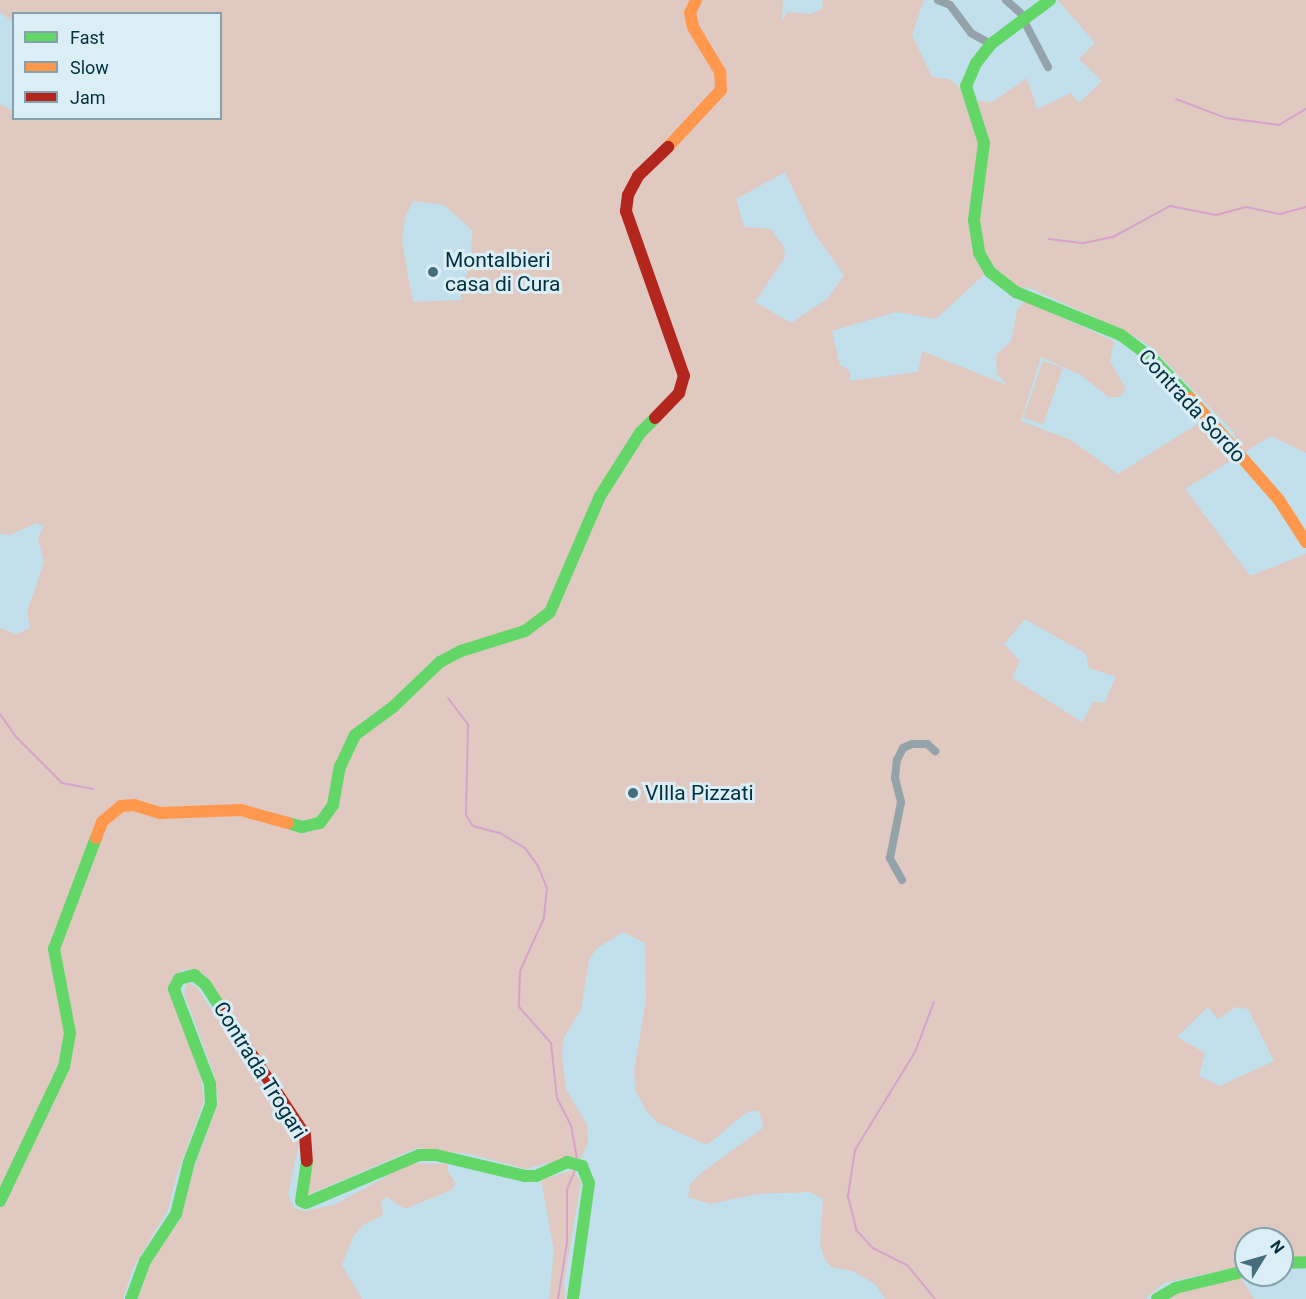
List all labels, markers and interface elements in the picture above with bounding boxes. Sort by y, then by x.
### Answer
legend [12,12,222,120]
text: Fast [70,27,105,48]
text: Slow [70,57,109,78]
text: Jam [70,87,106,108]
place label: Montalbieri casa di Cura [445,247,560,297]
marker: Montalbieri casa di Cura [426,265,440,279]
street label: Contrada Sordo [1133,344,1251,468]
place label: VIlla Pizzati [645,780,754,806]
marker: VIlla Pizzati [626,786,640,800]
street label: Contrada Trogari [208,997,312,1143]
north arrow [1234,1227,1294,1287]
text: N [1266,1237,1288,1257]

